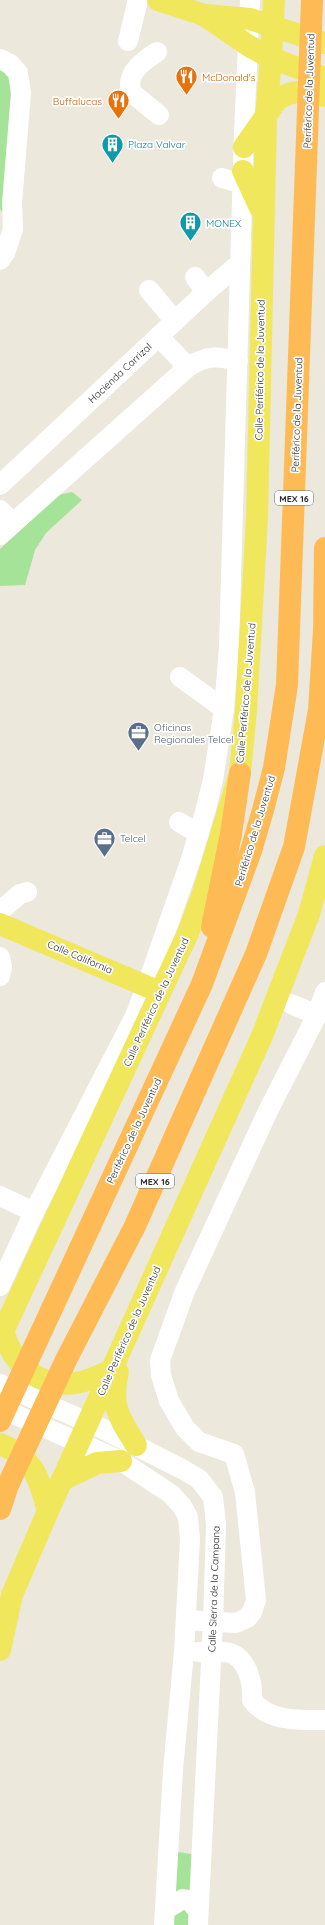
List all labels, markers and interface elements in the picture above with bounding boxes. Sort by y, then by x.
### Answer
street label: Periférico de la Juventud [300,33,318,149]
restaurant icon: McDonald's [173,64,199,97]
place label: McDonald's [202,71,256,84]
restaurant icon: Buffalucas [105,88,131,121]
place label: Buffalucas [53,95,102,108]
building icon: Plaza Valvar [99,131,125,164]
place label: Plaza Valvar [128,138,186,151]
building icon: MONEX [178,210,204,243]
place label: MONEX [206,217,241,230]
street label: Calle Periférico de la Juventud [252,300,268,440]
street label: Hacienda Carrizal [85,340,155,406]
street label: Periférico de la Juventud [288,357,306,473]
road number: MEX 16 [275,491,313,505]
street label: Calle Periférico de la Juventud [233,622,259,764]
office icon: Oficinas Regionales Telcel [125,720,151,753]
place label: Oficinas Regionales Telcel [154,721,234,746]
street label: Periférico de la Juventud [232,774,278,888]
office icon: Telcel [91,825,117,858]
place label: Telcel [120,832,146,845]
street label: Calle Periférico de la Juventud [120,936,192,1068]
street label: Calle California [45,937,115,977]
street label: Periférico de la Juventud [104,1076,164,1186]
road number: MEX 16 [136,1174,174,1188]
street label: Calle Periférico de la Juventud [94,1264,164,1398]
street label: Calle Sierra de la Campana [205,1526,223,1652]

